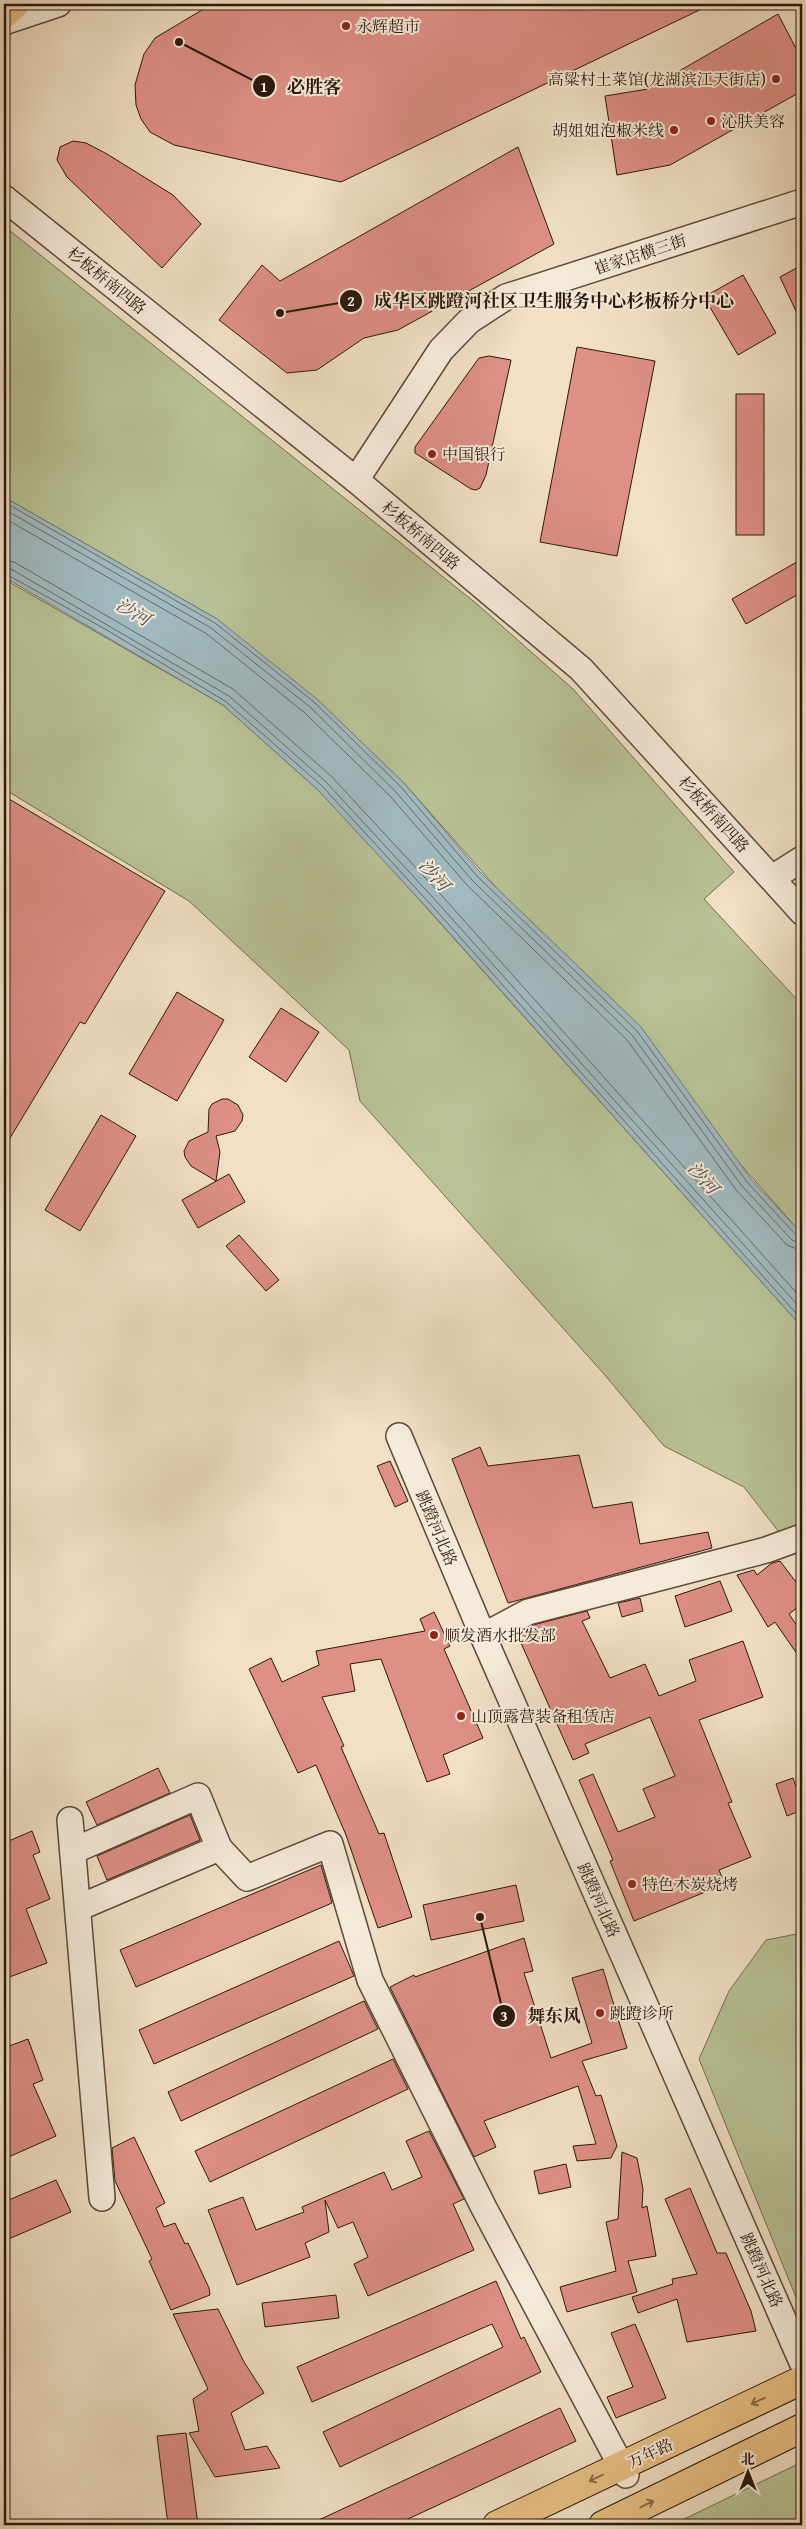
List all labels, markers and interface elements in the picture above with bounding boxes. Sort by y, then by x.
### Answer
place label: 永辉超市 [356,14,420,38]
marker: 永辉超市 [340,20,352,32]
place label: 高粱村土菜馆(龙湖滨江天街店) [548,67,766,91]
callout: 必胜客 [252,70,351,103]
text: 必胜客 [287,73,341,100]
marker: 高粱村土菜馆(龙湖滨江天街店) [770,73,782,85]
text: 1 [260,76,268,97]
place label: 沁肤美容 [721,109,785,133]
marker: 沁肤美容 [705,115,717,127]
place label: 胡姐姐泡椒米线 [552,118,664,142]
marker: 胡姐姐泡椒米线 [668,124,680,136]
street label: 崔家店横三街 [591,228,689,280]
street label: 杉板桥南四路 [62,240,152,320]
callout: 成华区跳蹬河社区卫生服务中心杉板桥分中心 [339,285,744,318]
text: 成华区跳蹬河社区卫生服务中心杉板桥分中心 [374,287,734,314]
text: 2 [347,290,355,311]
place label: 中国银行 [442,442,506,466]
marker: 中国银行 [426,448,438,460]
street label: 杉板桥南四路 [377,495,465,575]
water label: 沙河 [111,591,158,634]
street label: 杉板桥南四路 [673,770,755,858]
water label: 沙河 [412,852,458,899]
water label: 沙河 [681,1155,727,1202]
street label: 跳蹬河北路 [410,1486,464,1570]
place label: 顺发酒水批发部 [444,1623,556,1647]
marker: 顺发酒水批发部 [428,1629,440,1641]
place label: 山顶露营装备租赁店 [471,1704,615,1728]
marker: 山顶露营装备租赁店 [455,1710,467,1722]
street label: 跳蹬河北路 [572,1859,626,1941]
place label: 特色木炭烧烤 [642,1872,738,1896]
marker: 特色木炭烧烤 [626,1878,638,1890]
callout: 舞东风 [492,1999,591,2032]
place label: 跳蹬诊所 [610,2001,674,2025]
text: 舞东风 [527,2002,581,2029]
text: 3 [500,2005,508,2026]
marker: 跳蹬诊所 [594,2007,606,2019]
street label: 跳蹬河北路 [735,2229,789,2311]
one-way arrow [751,2397,766,2406]
street label: 万年路 [623,2432,677,2474]
north arrow [724,2446,774,2496]
text: 北 [741,2449,755,2469]
one-way arrow [589,2474,604,2484]
one-way arrow [639,2499,654,2508]

